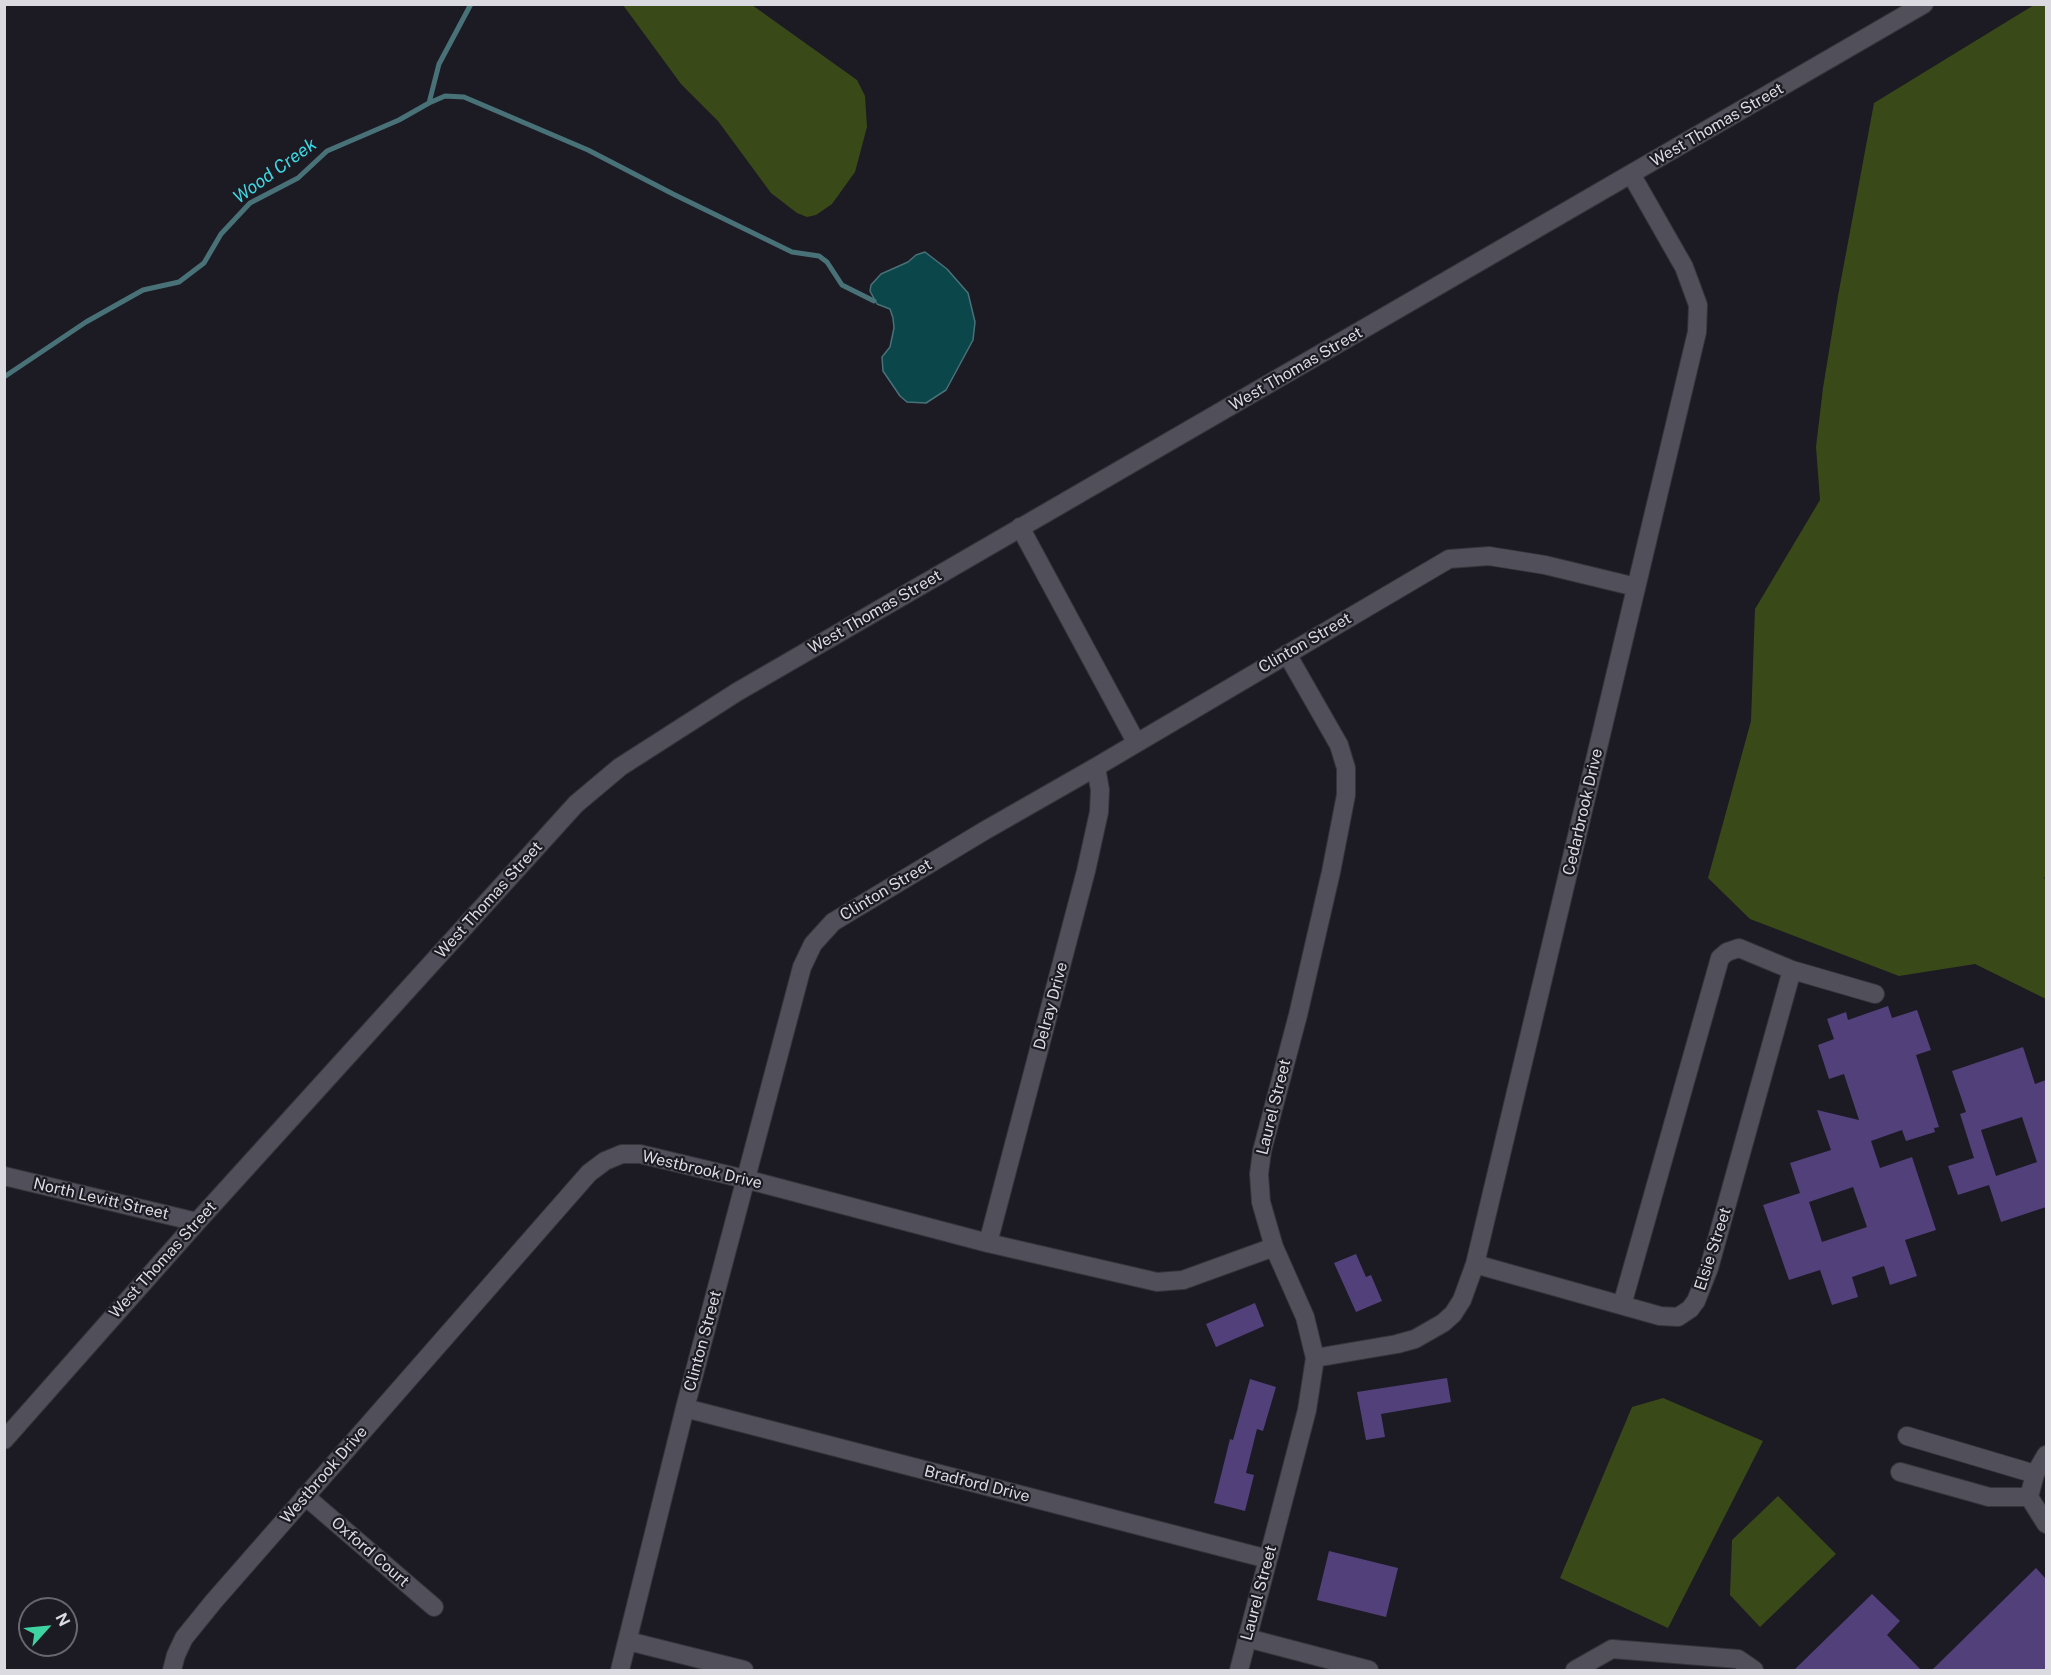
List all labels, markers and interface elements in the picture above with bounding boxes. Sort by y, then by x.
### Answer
street label: West Thomas Street [1647,79,1787,171]
water label: Wood Creek [229,134,321,208]
street label: West Thomas Street [1226,323,1366,415]
street label: West Thomas Street [805,566,945,658]
street label: Clinton Street [1255,609,1355,677]
street label: Cedarbrook Drive [1559,747,1607,877]
street label: West Thomas Street [431,838,547,962]
street label: Clinton Street [837,855,935,925]
street label: Delray Drive [1030,960,1072,1052]
street label: Laurel Street [1253,1057,1295,1157]
street label: Westbrook Drive [640,1147,764,1193]
street label: North Levitt Street [31,1174,171,1224]
street label: West Thomas Street [105,1198,221,1322]
street label: Elsie Street [1691,1205,1735,1293]
street label: Clinton Street [680,1288,726,1394]
street label: Westbrook Drive [277,1422,371,1528]
street label: Bradford Drive [922,1462,1032,1506]
street label: Oxford Court [327,1513,413,1591]
street label: Laurel Street [1237,1543,1281,1643]
north arrow [18,1597,78,1657]
text: N [51,1610,74,1629]

